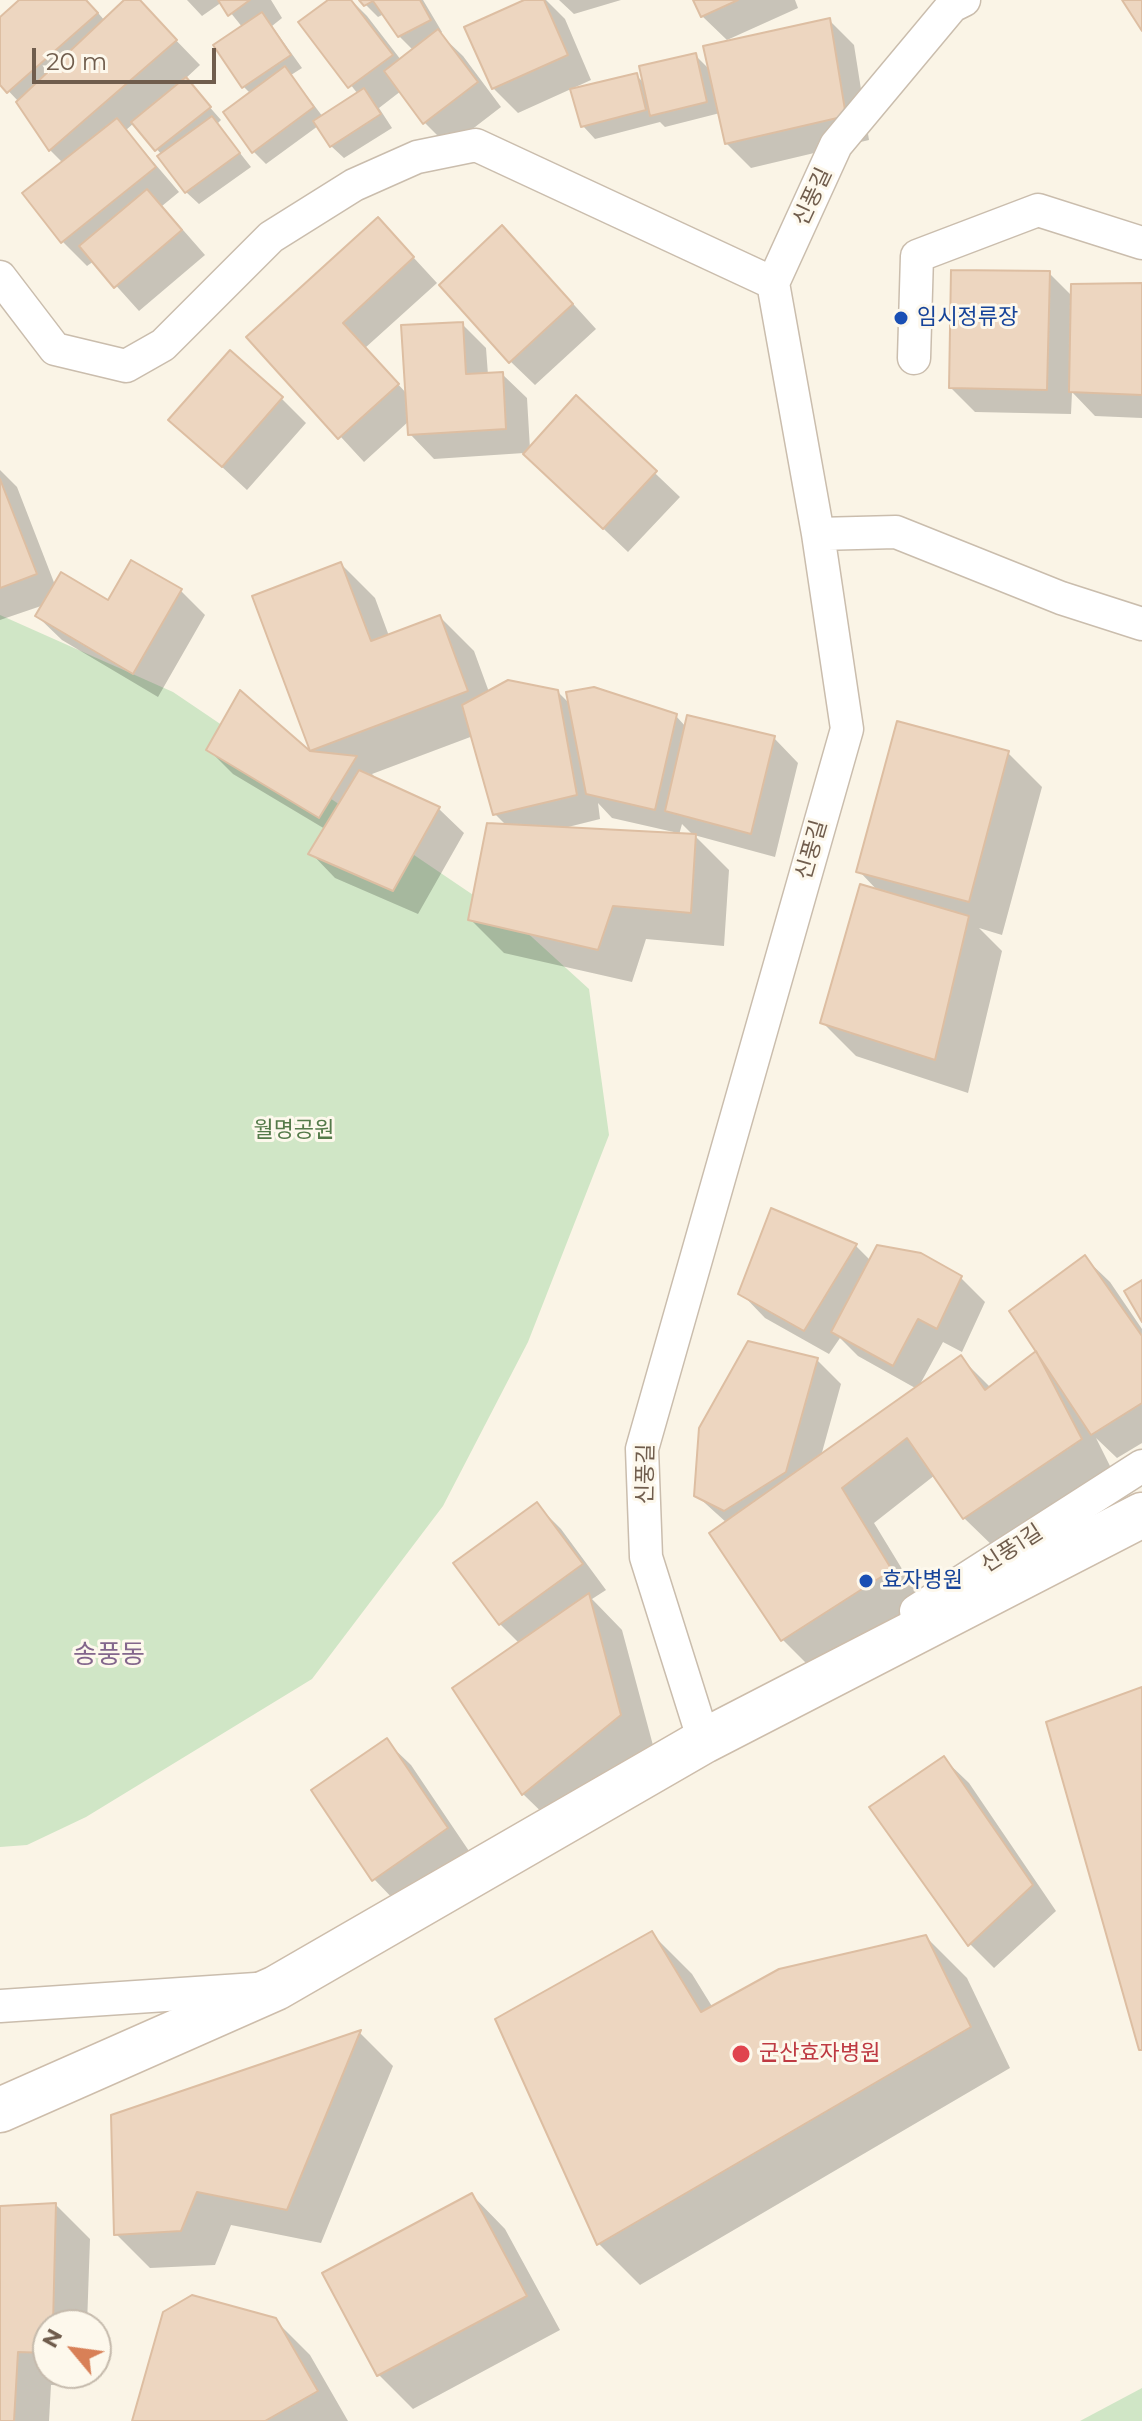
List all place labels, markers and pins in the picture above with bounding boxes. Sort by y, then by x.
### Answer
place label: 임시정류장 [917,305,1018,331]
marker: 임시정류장 [892,309,910,327]
place label: 효자병원 [882,1568,963,1594]
marker: 효자병원 [857,1572,875,1590]
place label: 군산효자병원 [759,2041,880,2067]
marker: 군산효자병원 [730,2043,752,2065]

